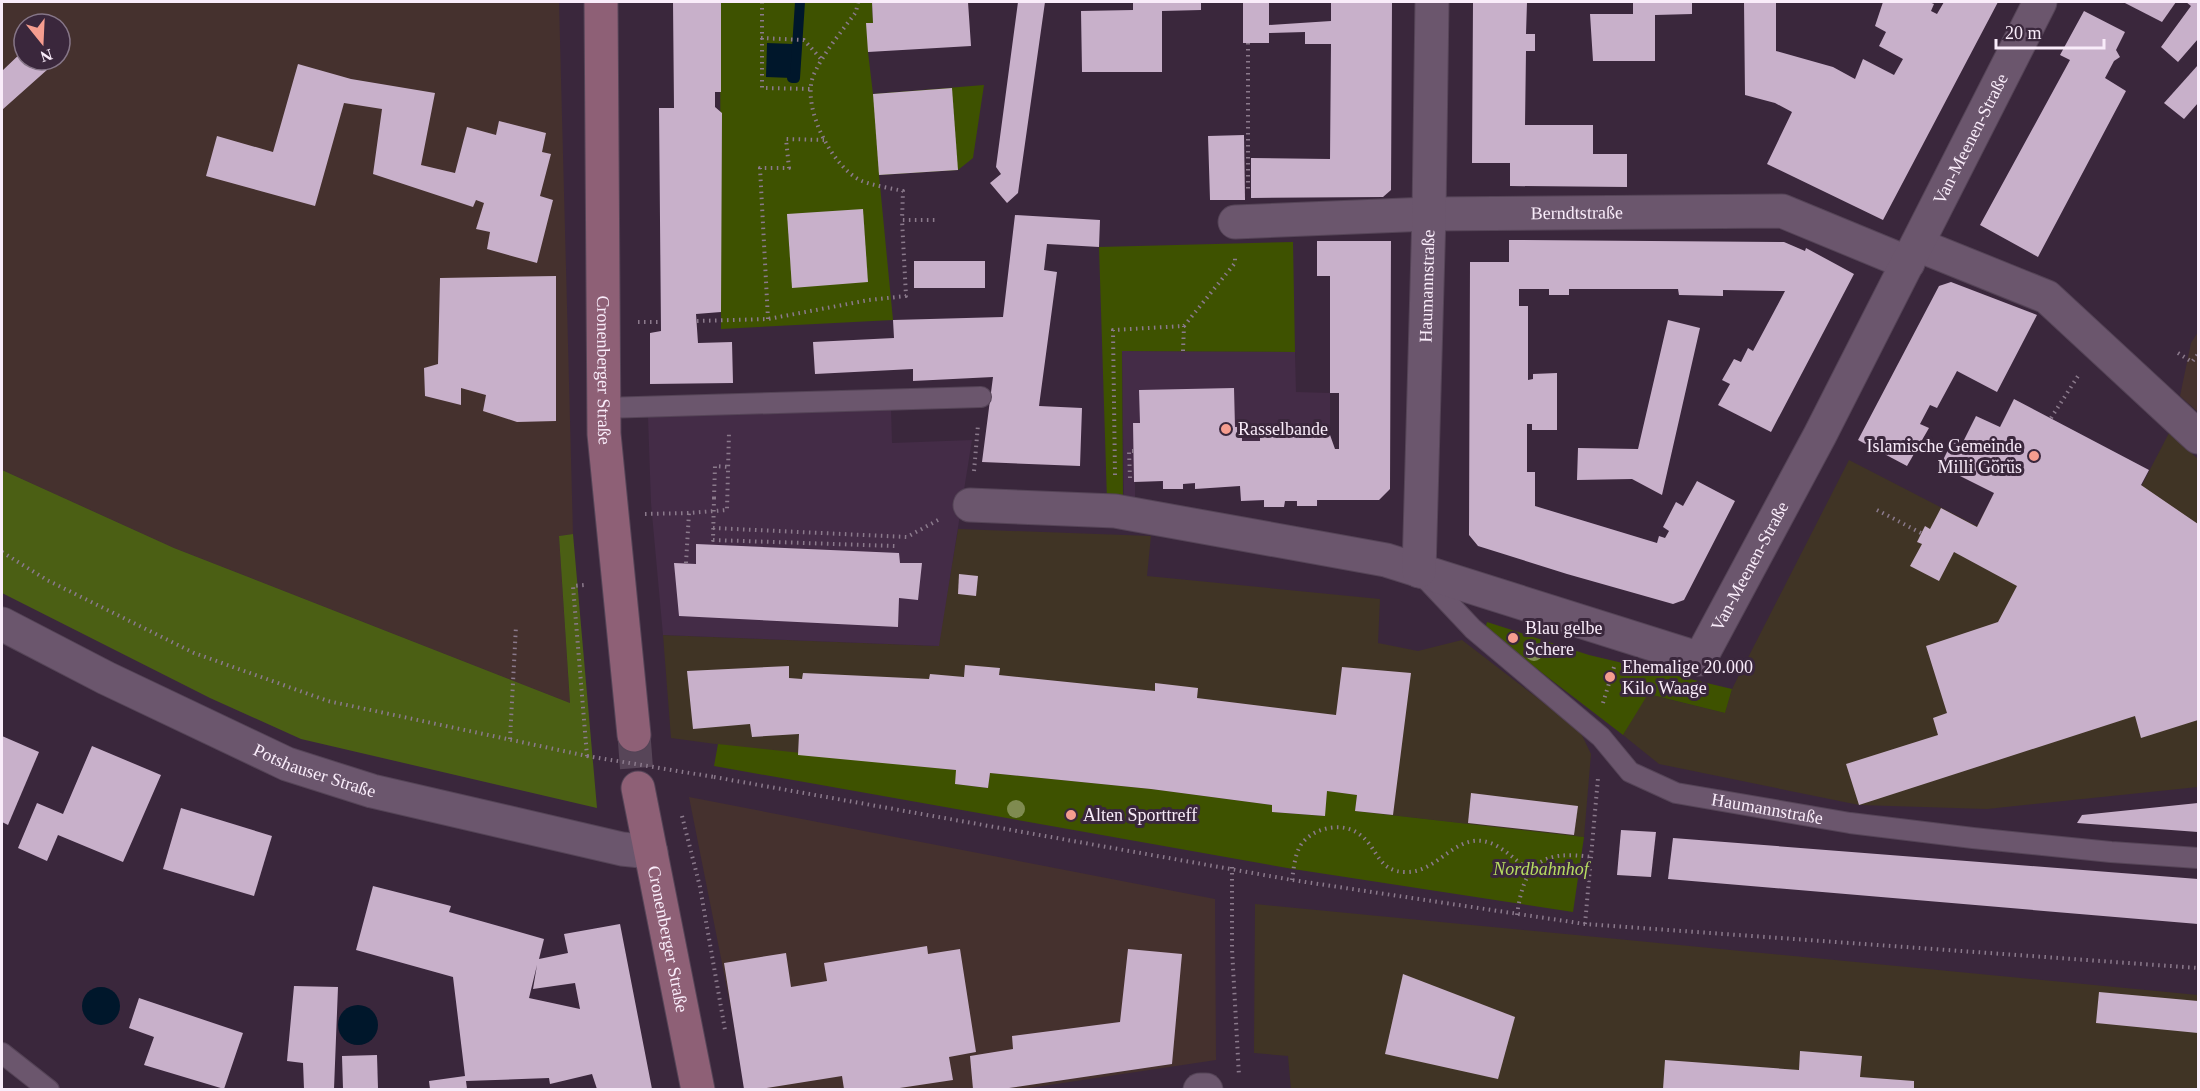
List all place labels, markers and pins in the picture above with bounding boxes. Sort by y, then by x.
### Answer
place label: Rasselbande [1238,419,1328,439]
marker: Rasselbande [1219,422,1233,436]
place label: Islamische Gemeinde Milli Görüs [1867,436,2022,477]
marker: Islamische Gemeinde Milli Görüs [2027,449,2041,463]
place label: Blau gelbe Schere [1525,618,1602,659]
marker: Blau gelbe Schere [1506,631,1520,645]
place label: Ehemalige 20.000 Kilo Waage [1622,657,1753,698]
marker: Ehemalige 20.000 Kilo Waage [1603,670,1617,684]
place label: Alten Sporttreff [1083,805,1197,825]
marker: Alten Sporttreff [1064,808,1078,822]

